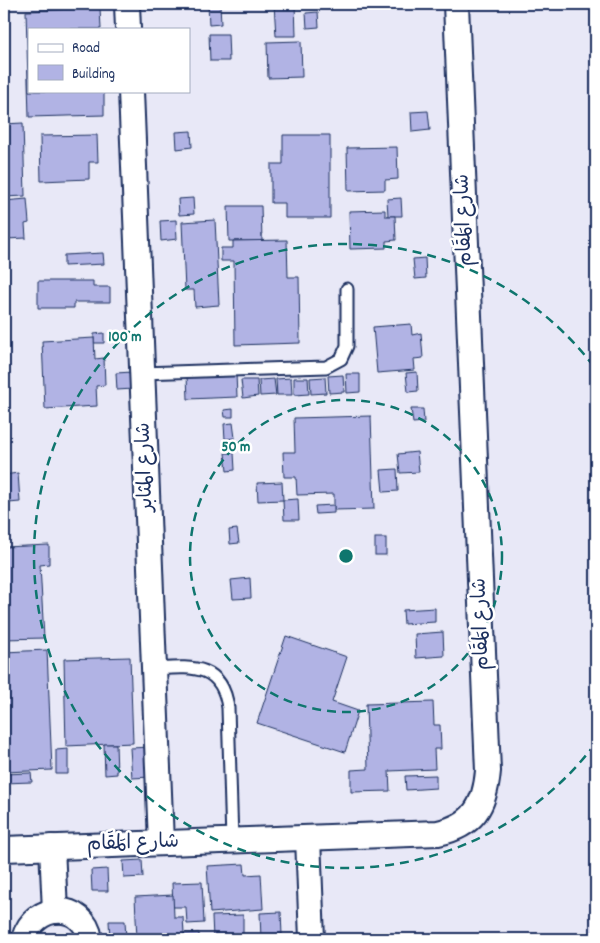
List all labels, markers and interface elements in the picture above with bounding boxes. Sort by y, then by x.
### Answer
legend [28,28,190,92]
text: Road [72,38,100,60]
text: Building [72,64,115,86]
street label: شارع المَقَام [449,173,481,267]
text: 100 m [108,327,142,349]
street label: شارع المثابر [130,422,162,514]
text: 50 m [222,437,250,459]
centre of rings [337,547,355,565]
street label: شارع المَقَام [466,577,498,671]
street label: شارع المَقَام [86,828,180,860]

